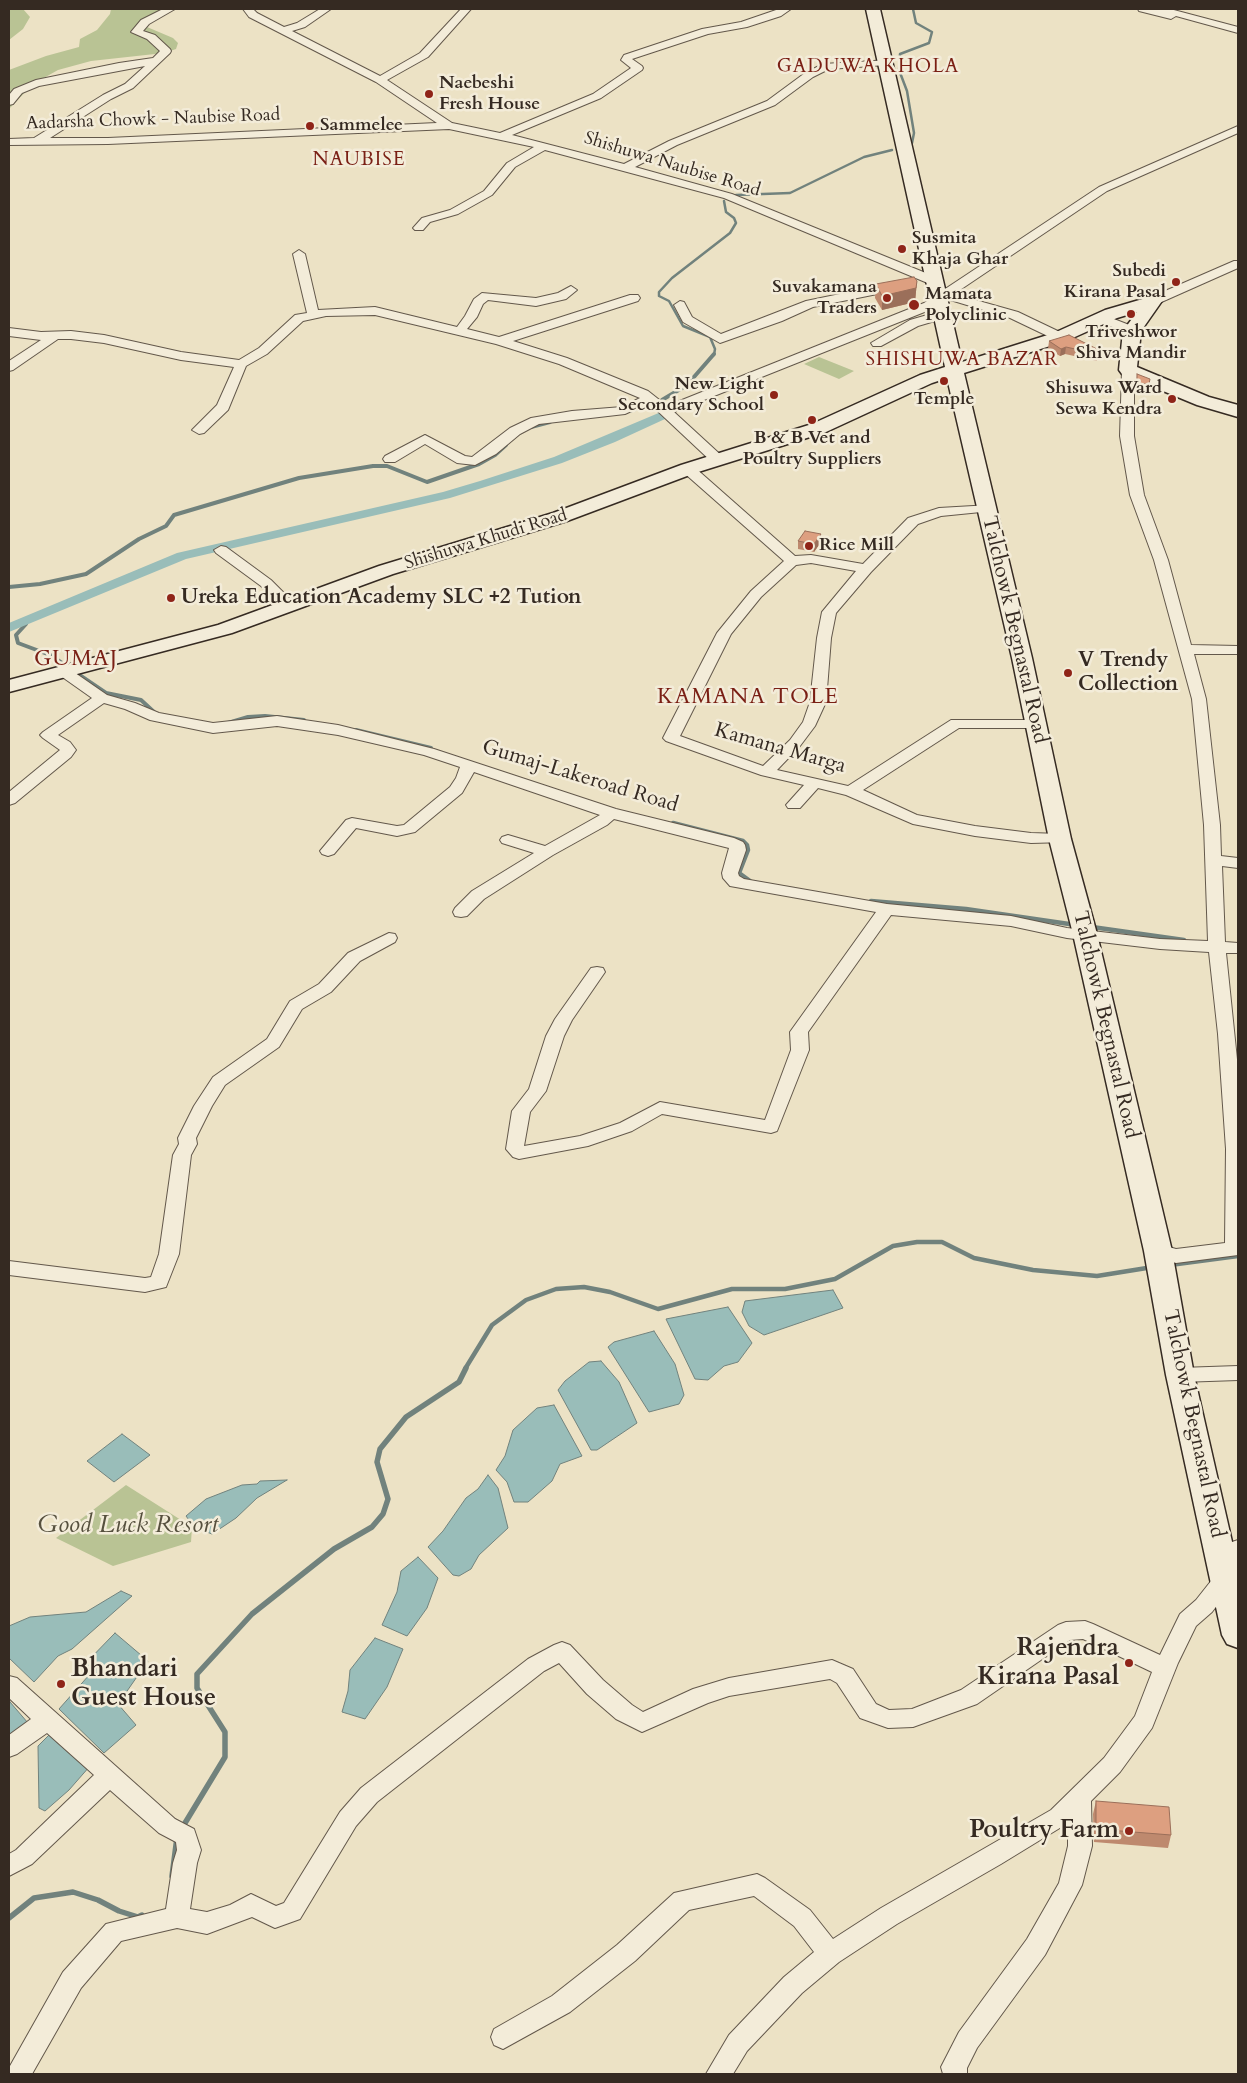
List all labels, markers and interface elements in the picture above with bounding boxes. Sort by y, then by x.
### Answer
district label: GADUWA KHOLA [775,57,961,79]
place label: Naebeshi Fresh House [439,73,540,116]
marker: Naebeshi Fresh House [423,88,435,100]
street label: Aadarsha Chowk - Naubise Road [25,105,281,135]
place label: Sammelee [320,115,403,137]
marker: Sammelee [304,120,316,132]
street label: Shishuwa Naubise Road [581,128,763,202]
district label: NAUBISE [312,150,406,172]
place label: Susmita Khaja Ghar [912,228,1008,270]
marker: Susmita Khaja Ghar [896,243,908,255]
place label: Subedi Kirana Pasal [1064,261,1166,304]
marker: Subedi Kirana Pasal [1170,276,1182,288]
place label: Suvakamana Traders [772,277,877,320]
place label: Mamata Polyclinic [925,284,1007,326]
marker: Suvakamana Traders [881,292,893,304]
marker: Mamata Polyclinic [907,298,921,312]
marker: Triveshwor Shiva Mandir [1125,308,1137,320]
place label: Triveshwor Shiva Mandir [1076,322,1186,364]
district label: SHISHUWA BAZAR [864,350,1060,372]
place label: New Light Secondary School [618,374,764,416]
marker: Temple [938,375,950,387]
place label: Shisuwa Ward Sewa Kendra [1046,378,1162,420]
marker: New Light Secondary School [768,389,780,401]
place label: Temple [914,389,974,411]
marker: Shisuwa Ward Sewa Kendra [1166,393,1178,405]
marker: B & B Vet and Poultry Suppliers [806,414,818,426]
place label: B & B Vet and Poultry Suppliers [743,428,881,470]
street label: Shishuwa Khudi Road [402,505,570,575]
street label: Talchowk Begnastal Road [976,514,1052,746]
place label: Rice Mill [819,535,894,557]
marker: Rice Mill [803,540,815,552]
place label: Ureka Education Academy SLC +2 Tution [181,585,582,611]
marker: Ureka Education Academy SLC +2 Tution [165,592,177,604]
district label: GUMAJ [33,647,119,673]
place label: V Trendy Collection [1078,648,1178,698]
marker: V Trendy Collection [1062,667,1074,679]
district label: KAMANA TOLE [656,685,840,711]
street label: Kamana Marga [711,718,849,780]
street label: Gumaj-Lakeroad Road [479,735,681,819]
street label: Talchowk Begnastal Road [1067,909,1143,1141]
street label: Talchowk Begnastal Road [1157,1308,1229,1540]
park label: Good Luck Resort [38,1511,218,1541]
place label: Rajendra Kirana Pasal [977,1634,1119,1693]
place label: Bhandari Guest House [71,1655,216,1714]
marker: Rajendra Kirana Pasal [1123,1657,1135,1669]
marker: Bhandari Guest House [55,1678,67,1690]
place label: Poultry Farm [969,1816,1119,1846]
marker: Poultry Farm [1123,1825,1135,1837]

